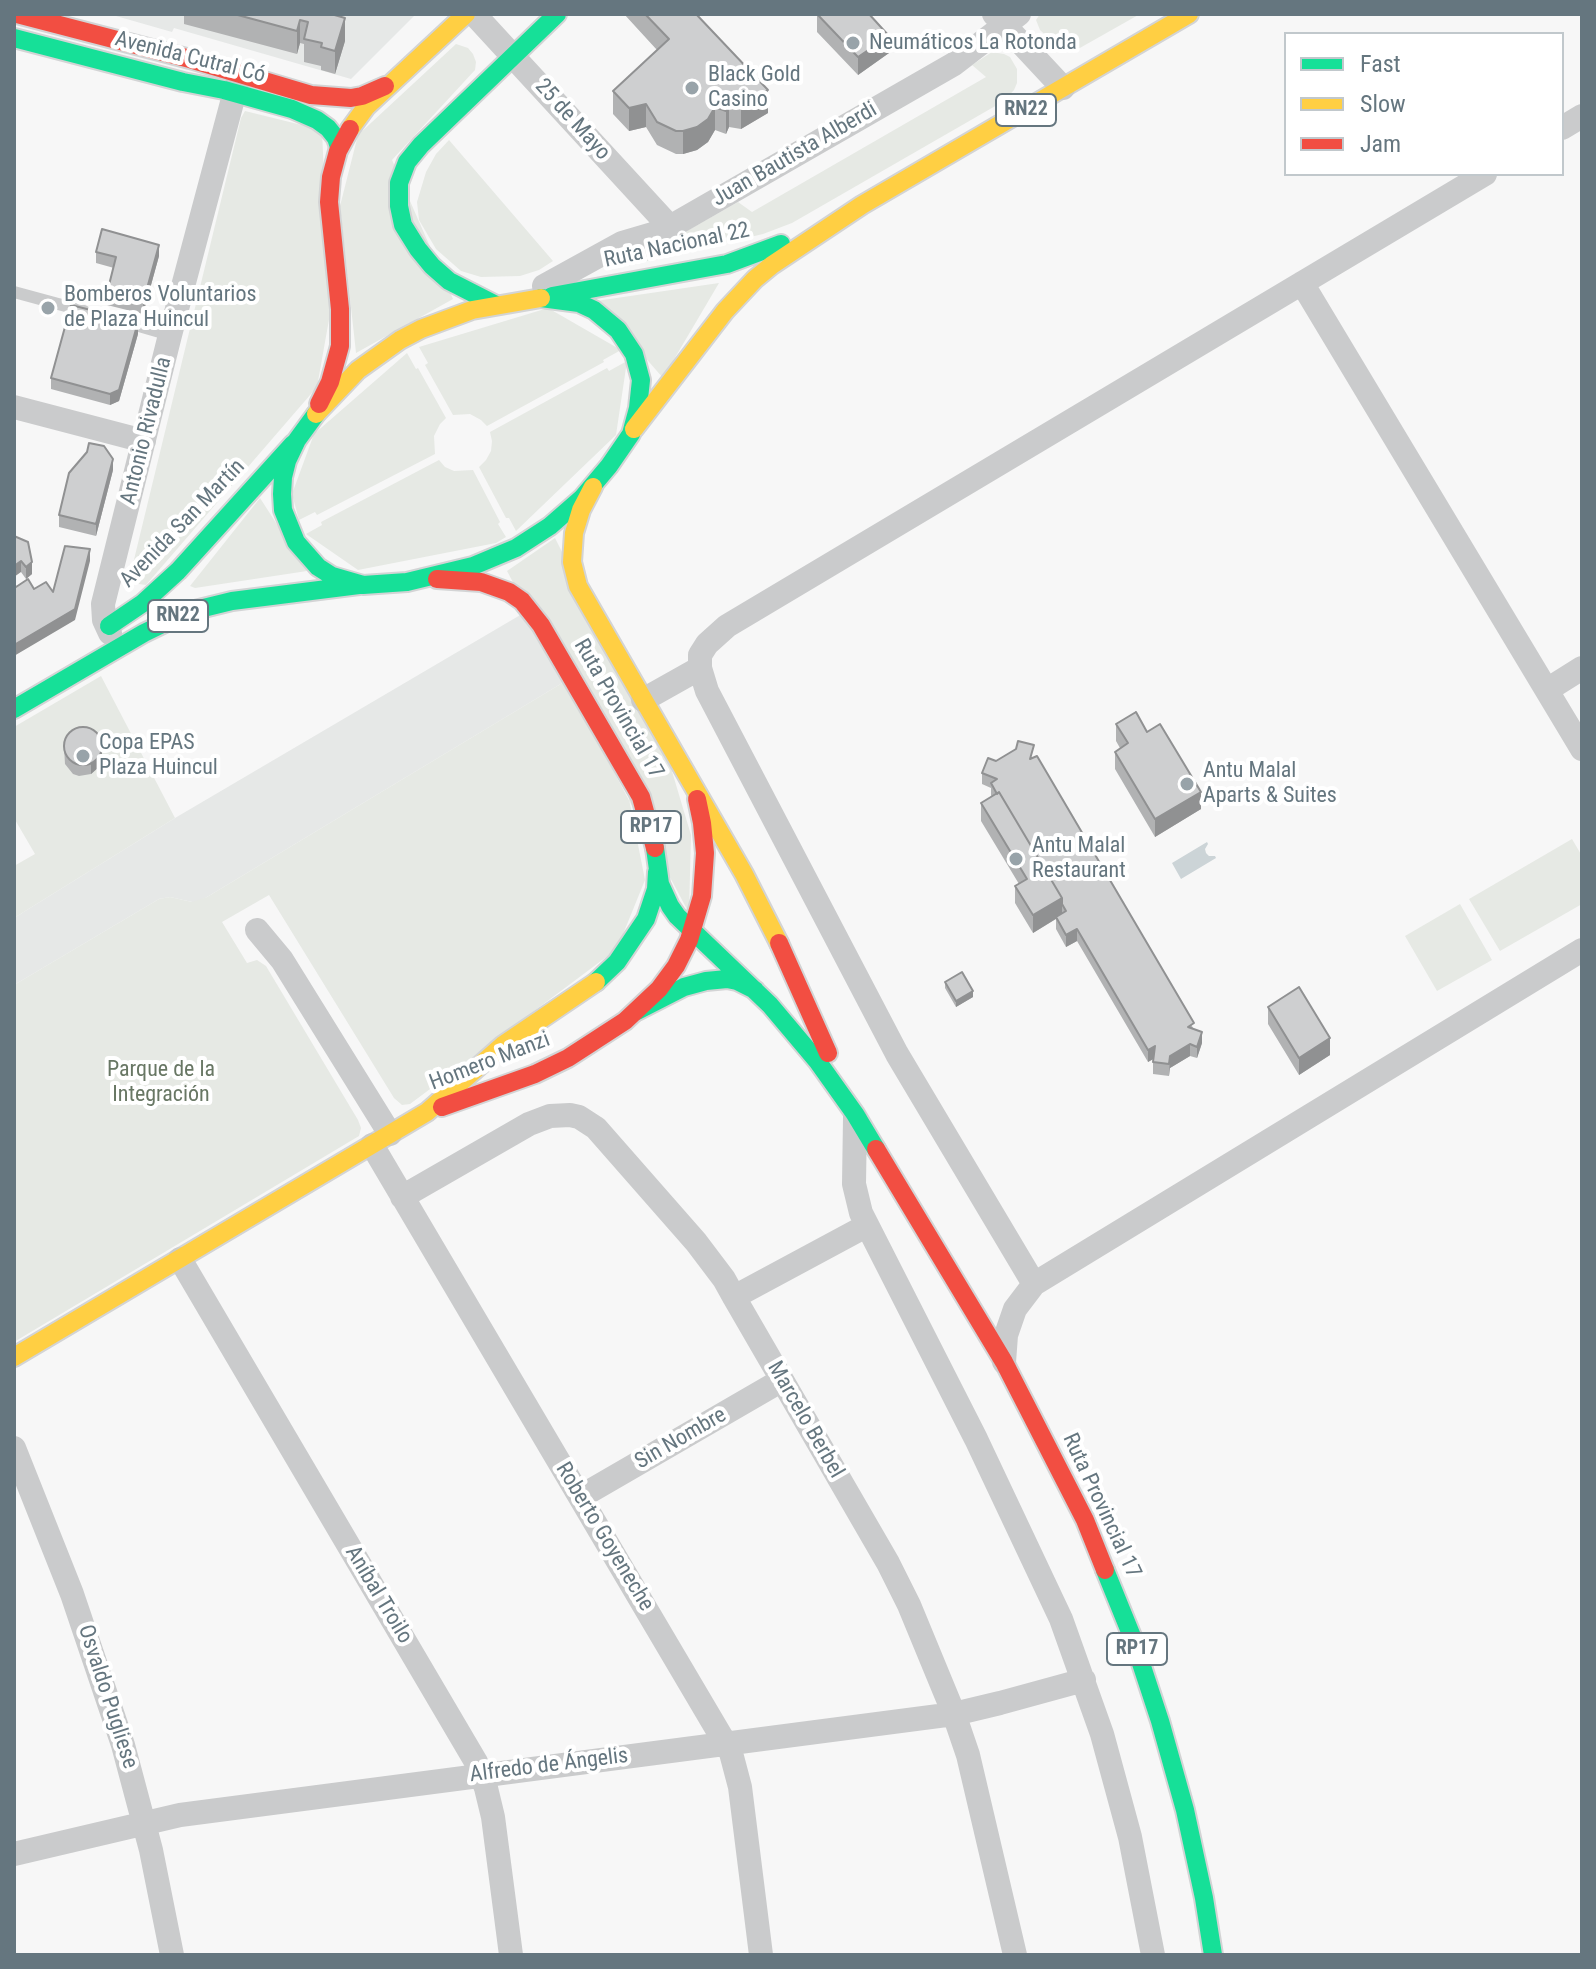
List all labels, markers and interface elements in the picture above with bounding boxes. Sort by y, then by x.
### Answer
street label: Avenida Cutral Có [112,27,268,89]
place label: Neumáticos La Rotonda [869,30,1077,56]
legend [1284,32,1564,176]
marker: Neumáticos La Rotonda [844,34,862,52]
text: Fast [1360,50,1401,78]
place label: Black Gold Casino [708,62,801,114]
street label: 25 de Mayo [529,74,615,166]
marker: Black Gold Casino [683,79,701,97]
text: Slow [1360,90,1406,118]
road number: RN22 [996,94,1056,126]
street label: Juan Bautista Alberdi [708,97,882,213]
text: Jam [1360,130,1401,158]
street label: Ruta Nacional 22 [602,218,752,274]
place label: Bomberos Voluntarios de Plaza Huincul [64,282,256,334]
marker: Bomberos Voluntarios de Plaza Huincul [39,299,57,317]
street label: Antonio Rivadulla [116,354,178,508]
street label: Avenida San Martín [115,454,251,594]
road number: RN22 [148,600,208,632]
street label: Ruta Provincial 17 [567,635,669,783]
place label: Copa EPAS Plaza Huincul [99,730,218,782]
marker: Copa EPAS Plaza Huincul [74,747,92,765]
place label: Antu Malal Aparts & Suites [1203,758,1337,810]
marker: Antu Malal Aparts & Suites [1178,775,1196,793]
road number: RP17 [621,811,681,843]
place label: Antu Malal Restaurant [1032,833,1126,884]
marker: Antu Malal Restaurant [1007,850,1025,868]
street label: Homero Manzi [426,1027,554,1097]
park label: Parque de la Integración [107,1057,215,1108]
street label: Marcelo Berbel [761,1357,849,1483]
street label: Sin Nombre [631,1402,731,1476]
street label: Ruta Provincial 17 [1056,1429,1146,1583]
street label: Roberto Goyeneche [549,1458,659,1616]
street label: Aníbal Troilo [339,1541,417,1649]
street label: Osvaldo Pugliese [71,1622,143,1772]
road number: RP17 [1107,1633,1167,1665]
street label: Alfredo de Ángelis [468,1743,630,1789]

